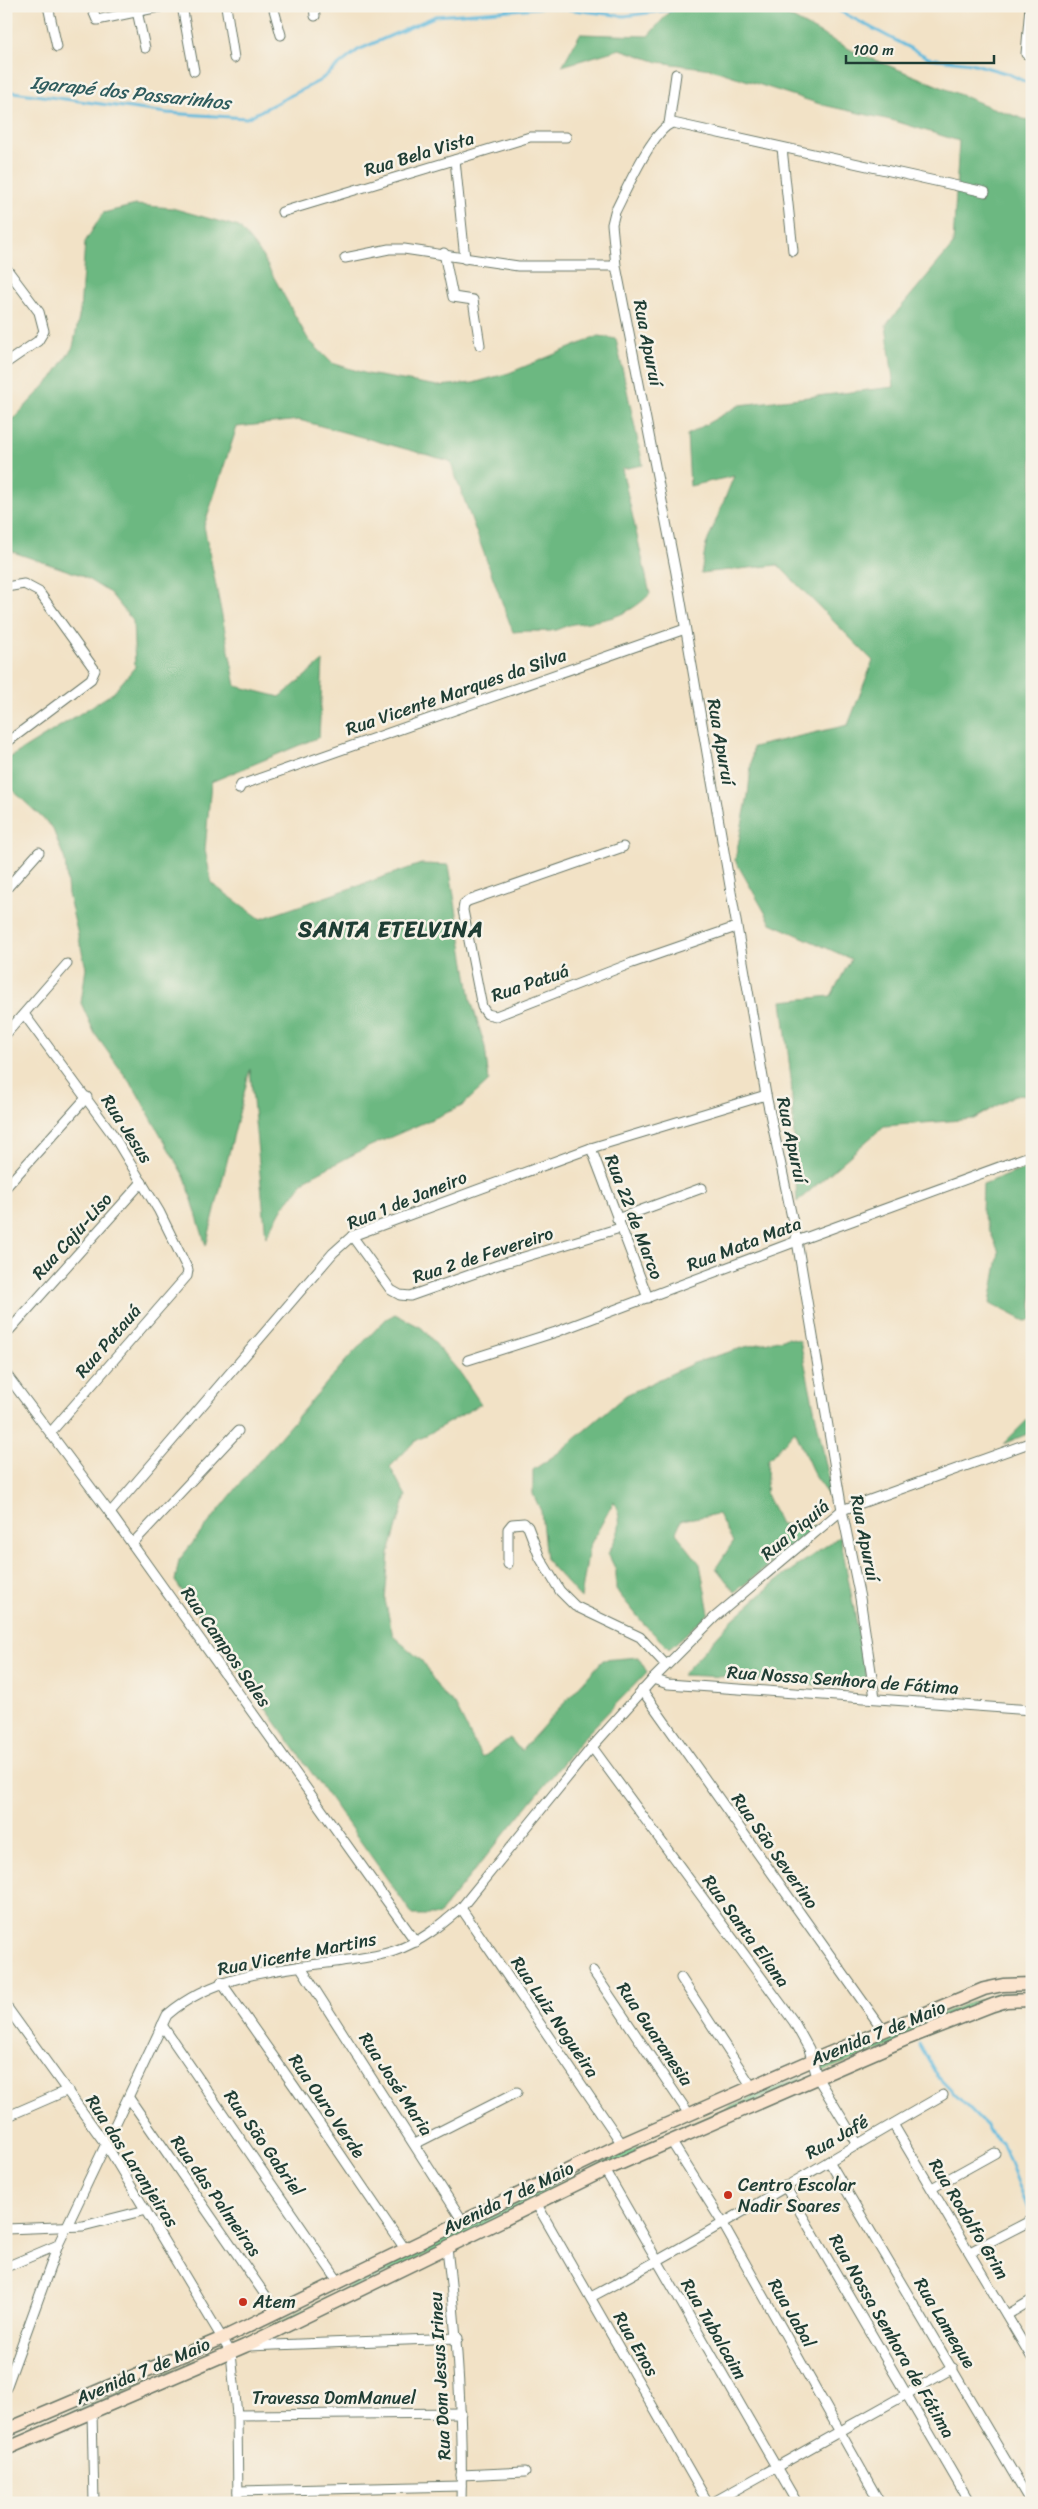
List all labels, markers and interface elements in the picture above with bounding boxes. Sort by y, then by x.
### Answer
scale bar [846,32,993,64]
text: 100 m [853,37,894,63]
water label: Igarapé dos Passarinhos [28,65,235,120]
street label: Rua Bela Vista [360,122,478,186]
street label: Rua Apuruí [624,297,672,391]
street label: Rua Vicente Marques da Silva [341,639,572,745]
street label: Rua Apuruí [698,696,745,790]
district label: SANTA ETELVINA [297,910,484,949]
street label: Rua Patuá [487,955,573,1011]
street label: Rua Jesus [92,1088,162,1171]
street label: Rua Apuruí [767,1094,817,1188]
street label: Rua 22 de Marco [595,1150,673,1284]
street label: Rua 1 de Janeiro [342,1161,472,1239]
street label: Rua Caju-Liso [24,1185,120,1287]
street label: Rua Mata Mata [682,1207,806,1281]
street label: Rua 2 de Fevereiro [408,1217,558,1293]
street label: Rua Patauá [67,1297,149,1385]
street label: Rua Piquiá [753,1491,837,1569]
street label: Rua Apuruí [841,1492,889,1586]
street label: Rua Campos Sales [172,1580,280,1715]
street label: Rua Nossa Senhora de Fátima [726,1656,960,1704]
street label: Rua São Severino [723,1786,827,1916]
street label: Rua Santa Eliana [694,1867,798,1995]
street label: Rua Vicente Martins [215,1923,380,1985]
street label: Rua Luiz Nogueira [502,1949,608,2085]
street label: Rua Guaranesia [608,1975,702,2094]
street label: Avenida 7 de Maio [805,1991,951,2075]
street label: Rua José Maria [350,2025,442,2143]
street label: Rua Ouro Verde [280,2047,374,2165]
street label: Rua São Gabriel [215,2083,313,2204]
street label: Rua das Laranjeiras [77,2088,188,2235]
street label: Rua Jafé [799,2106,875,2168]
street label: Rua das Palmeiras [162,2128,270,2264]
street label: Avenida 7 de Maio [436,2152,580,2244]
street label: Rua Rodolfo Grim [920,2152,1018,2286]
place label: Centro Escolar Nadir Soares [738,2169,857,2222]
marker: Centro Escolar Nadir Soares [722,2189,734,2201]
street label: Rua Nossa Senhora de Fátima [820,2227,964,2445]
street label: Rua Lameque [905,2271,985,2375]
street label: Rua Tubalcaim [672,2272,756,2386]
street label: Rua Jabal [759,2272,825,2355]
place label: Atem [252,2286,296,2318]
street label: Rua Dom Jesus Irineu [420,2291,460,2461]
marker: Atem [237,2296,249,2308]
street label: Rua Enos [604,2305,668,2383]
street label: Avenida 7 de Maio [70,2328,215,2414]
street label: Travessa DomManuel [252,2382,417,2414]

